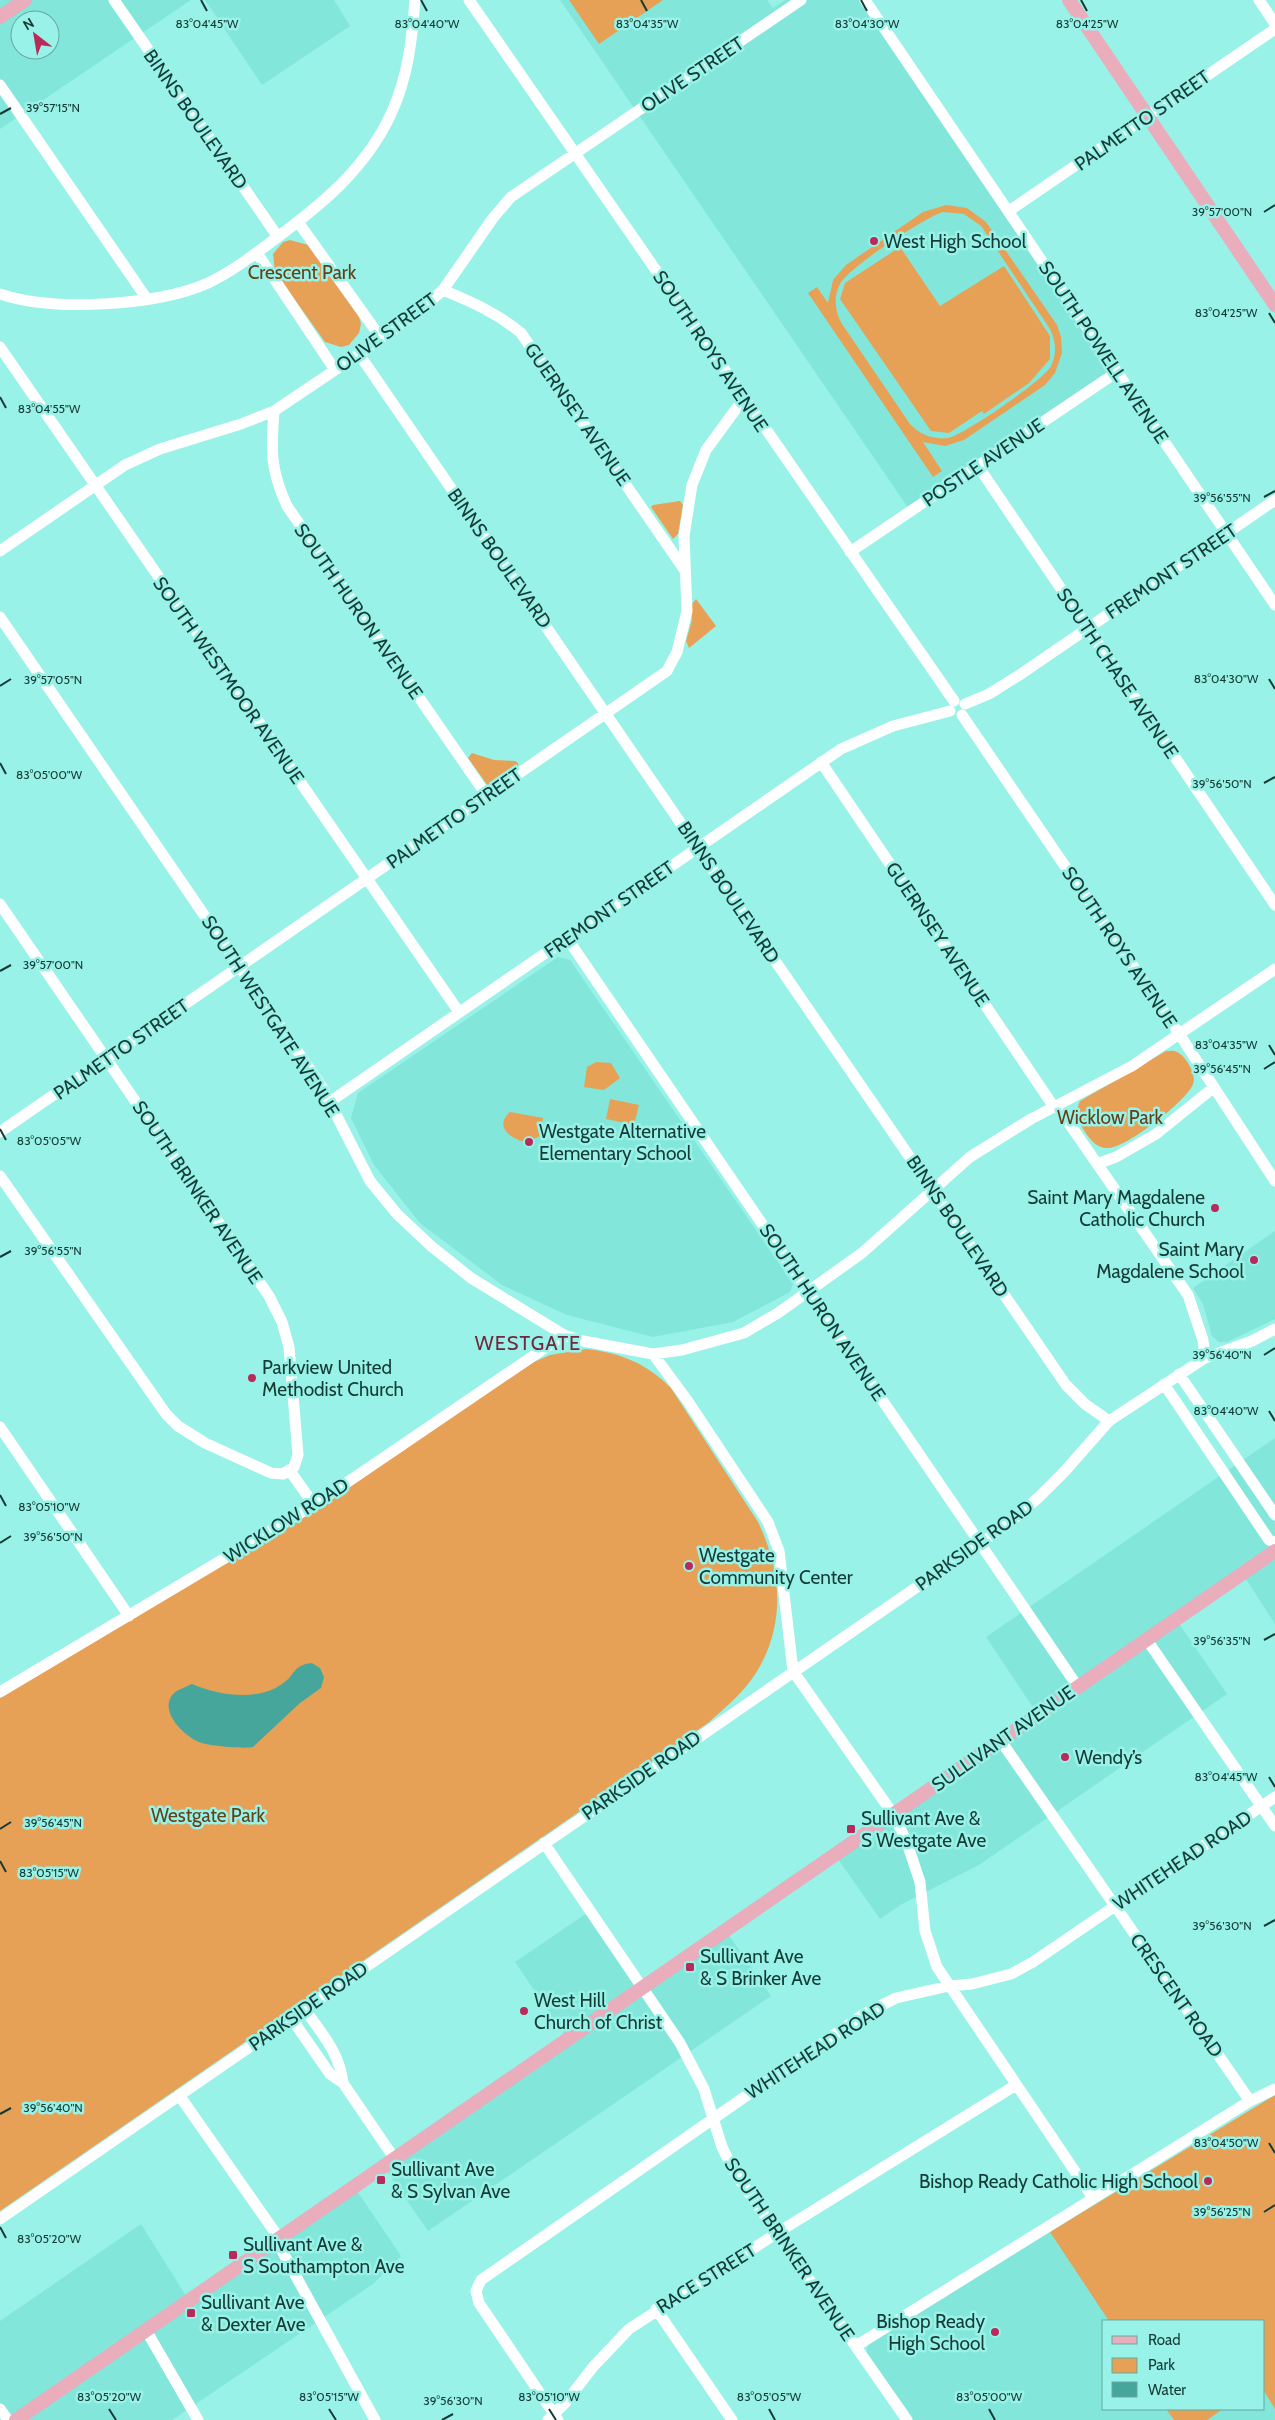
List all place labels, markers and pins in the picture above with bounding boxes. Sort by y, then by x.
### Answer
place label: West High School [884,230,1027,253]
marker: West High School [868,235,880,247]
place label: Westgate Alternative Elementary School [539,1120,706,1165]
marker: Westgate Alternative Elementary School [523,1136,535,1148]
place label: Saint Mary Magdalene Catholic Church [1027,1186,1205,1231]
marker: Saint Mary Magdalene Catholic Church [1209,1202,1221,1214]
place label: Saint Mary Magdalene School [1096,1238,1245,1283]
marker: Saint Mary Magdalene School [1248,1254,1260,1266]
place label: Parkview United Methodist Church [262,1356,404,1401]
marker: Parkview United Methodist Church [246,1372,258,1384]
place label: Westgate Community Center [699,1544,853,1589]
marker: Westgate Community Center [683,1560,695,1572]
place label: Wendy’s [1075,1746,1142,1769]
marker: Wendy’s [1059,1751,1071,1763]
place label: Sullivant Ave & S Westgate Ave [861,1807,987,1852]
marker: Sullivant Ave & S Westgate Ave [845,1823,857,1835]
place label: Sullivant Ave & S Brinker Ave [700,1945,821,1990]
marker: Sullivant Ave & S Brinker Ave [684,1961,696,1973]
place label: West Hill Church of Christ [534,1989,663,2034]
marker: West Hill Church of Christ [518,2005,530,2017]
place label: Sullivant Ave & S Sylvan Ave [391,2158,510,2203]
place label: Bishop Ready Catholic High School [919,2170,1199,2193]
marker: Sullivant Ave & S Sylvan Ave [375,2174,387,2186]
marker: Bishop Ready Catholic High School [1202,2175,1214,2187]
place label: Sullivant Ave & S Southampton Ave [243,2233,405,2278]
marker: Sullivant Ave & S Southampton Ave [227,2249,239,2261]
place label: Sullivant Ave & Dexter Ave [201,2291,306,2336]
marker: Sullivant Ave & Dexter Ave [185,2307,197,2319]
place label: Bishop Ready High School [876,2310,986,2355]
marker: Bishop Ready High School [989,2326,1001,2338]

